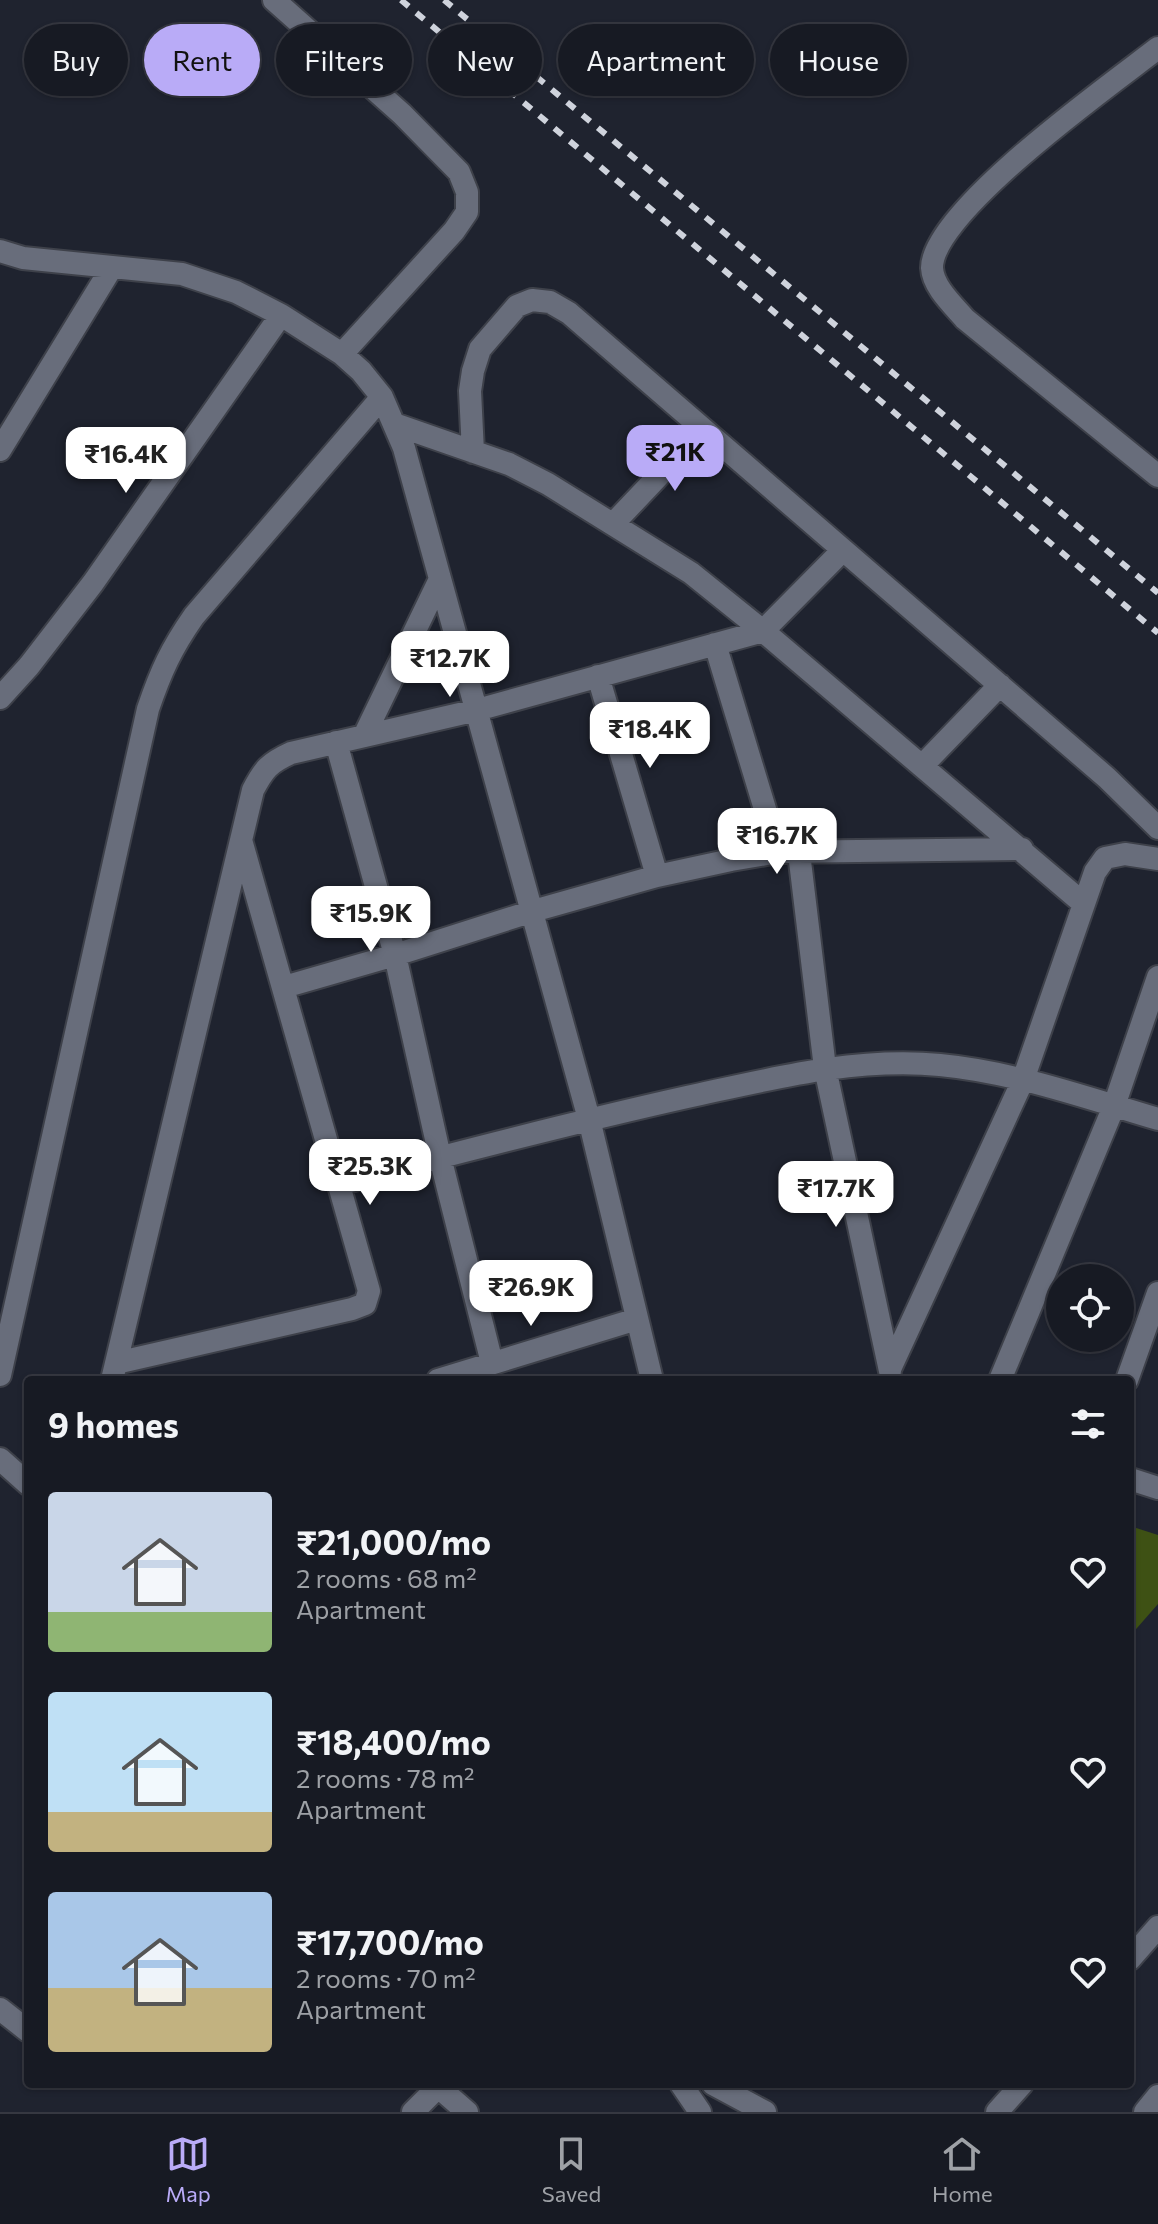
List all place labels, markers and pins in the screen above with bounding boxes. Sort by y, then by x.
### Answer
pin: ₹21K [628,425,722,493]
pin: ₹16.4K [61,427,191,495]
pin: ₹12.7K [385,631,515,699]
pin: ₹18.4K [585,702,715,770]
pin: ₹16.7K [712,808,842,876]
pin: ₹15.9K [306,886,436,954]
pin: ₹25.3K [305,1139,435,1207]
pin: ₹17.7K [771,1161,901,1229]
pin: ₹26.9K [466,1260,596,1328]

